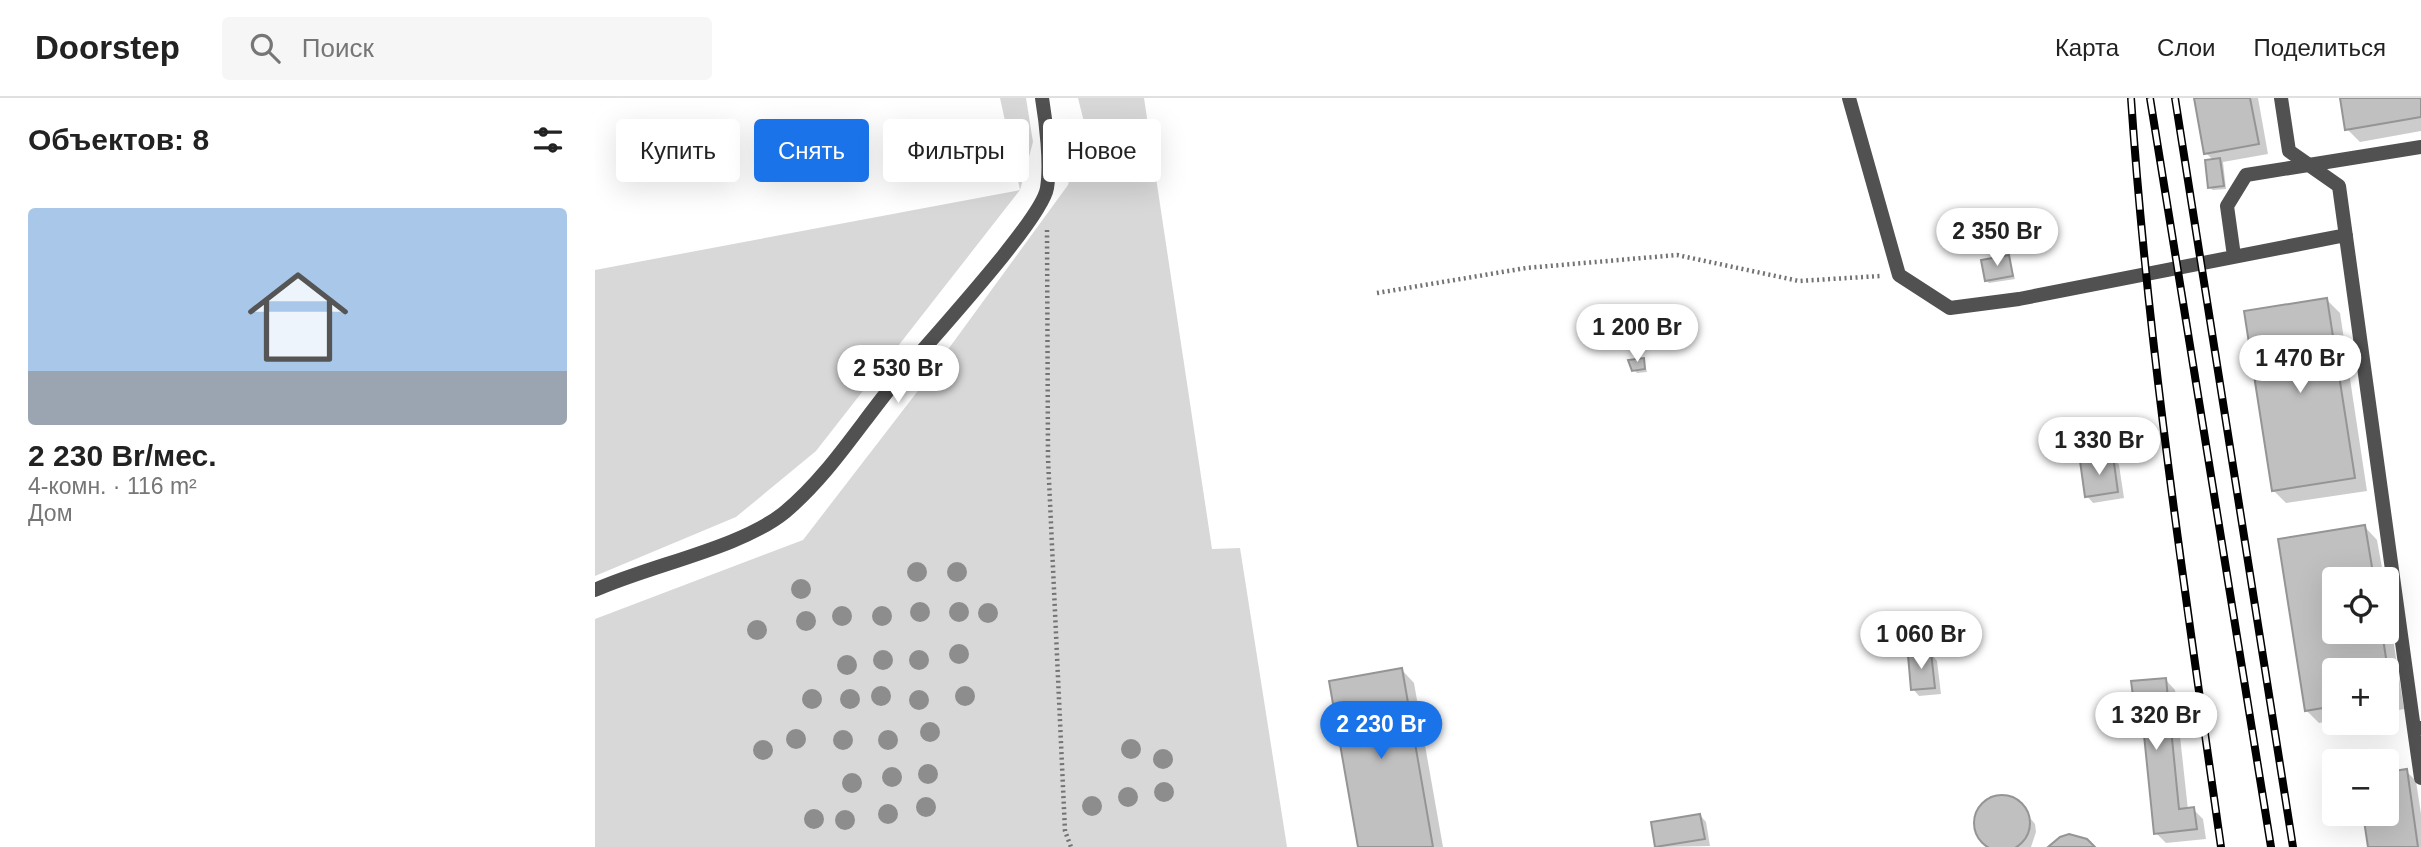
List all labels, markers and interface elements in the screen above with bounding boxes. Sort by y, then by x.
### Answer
search box [222,17,712,80]
text: Doorstep [35,29,180,66]
icon: search [246,29,284,67]
text: Поиск [302,33,374,63]
text: Карта [2055,34,2119,61]
text: Слои [2157,34,2215,61]
text: Поделиться [2253,34,2386,61]
chip: Купить [616,119,740,182]
chip: Снять [754,119,869,182]
chip: Фильтры [883,119,1029,182]
chip: Новое [1043,119,1161,182]
icon: filters [529,121,567,159]
text: Объектов: 8 [28,123,209,156]
pin: 2 350 Br [1925,208,2069,268]
text: 2 350 Br [1952,218,2042,244]
icon: home [235,254,361,380]
pin: 1 200 Br [1565,304,1709,364]
text: 1 200 Br [1592,314,1682,340]
pin: 1 470 Br [2228,336,2372,395]
pin: 2 530 Br [826,345,970,405]
text: 1 470 Br [2255,345,2345,371]
text: 2 530 Br [853,355,943,381]
pin: 1 330 Br [2027,418,2171,477]
text: 1 330 Br [2054,427,2144,453]
text: 2 230 Br/мес. [28,439,217,472]
text: 4-комн. · 116 m² [28,473,197,499]
text: Дом [28,500,72,526]
map controls [2322,567,2399,826]
button: locate [2322,567,2399,644]
pin: 1 060 Br [1849,612,1993,671]
text: 1 060 Br [1876,621,1966,647]
button: + [2322,658,2399,735]
pin: 1 320 Br [2084,692,2228,752]
pin: 2 230 Br [1309,702,1453,761]
text: 1 320 Br [2111,702,2201,728]
text: 2 230 Br [1336,711,1426,737]
button: − [2322,749,2399,826]

